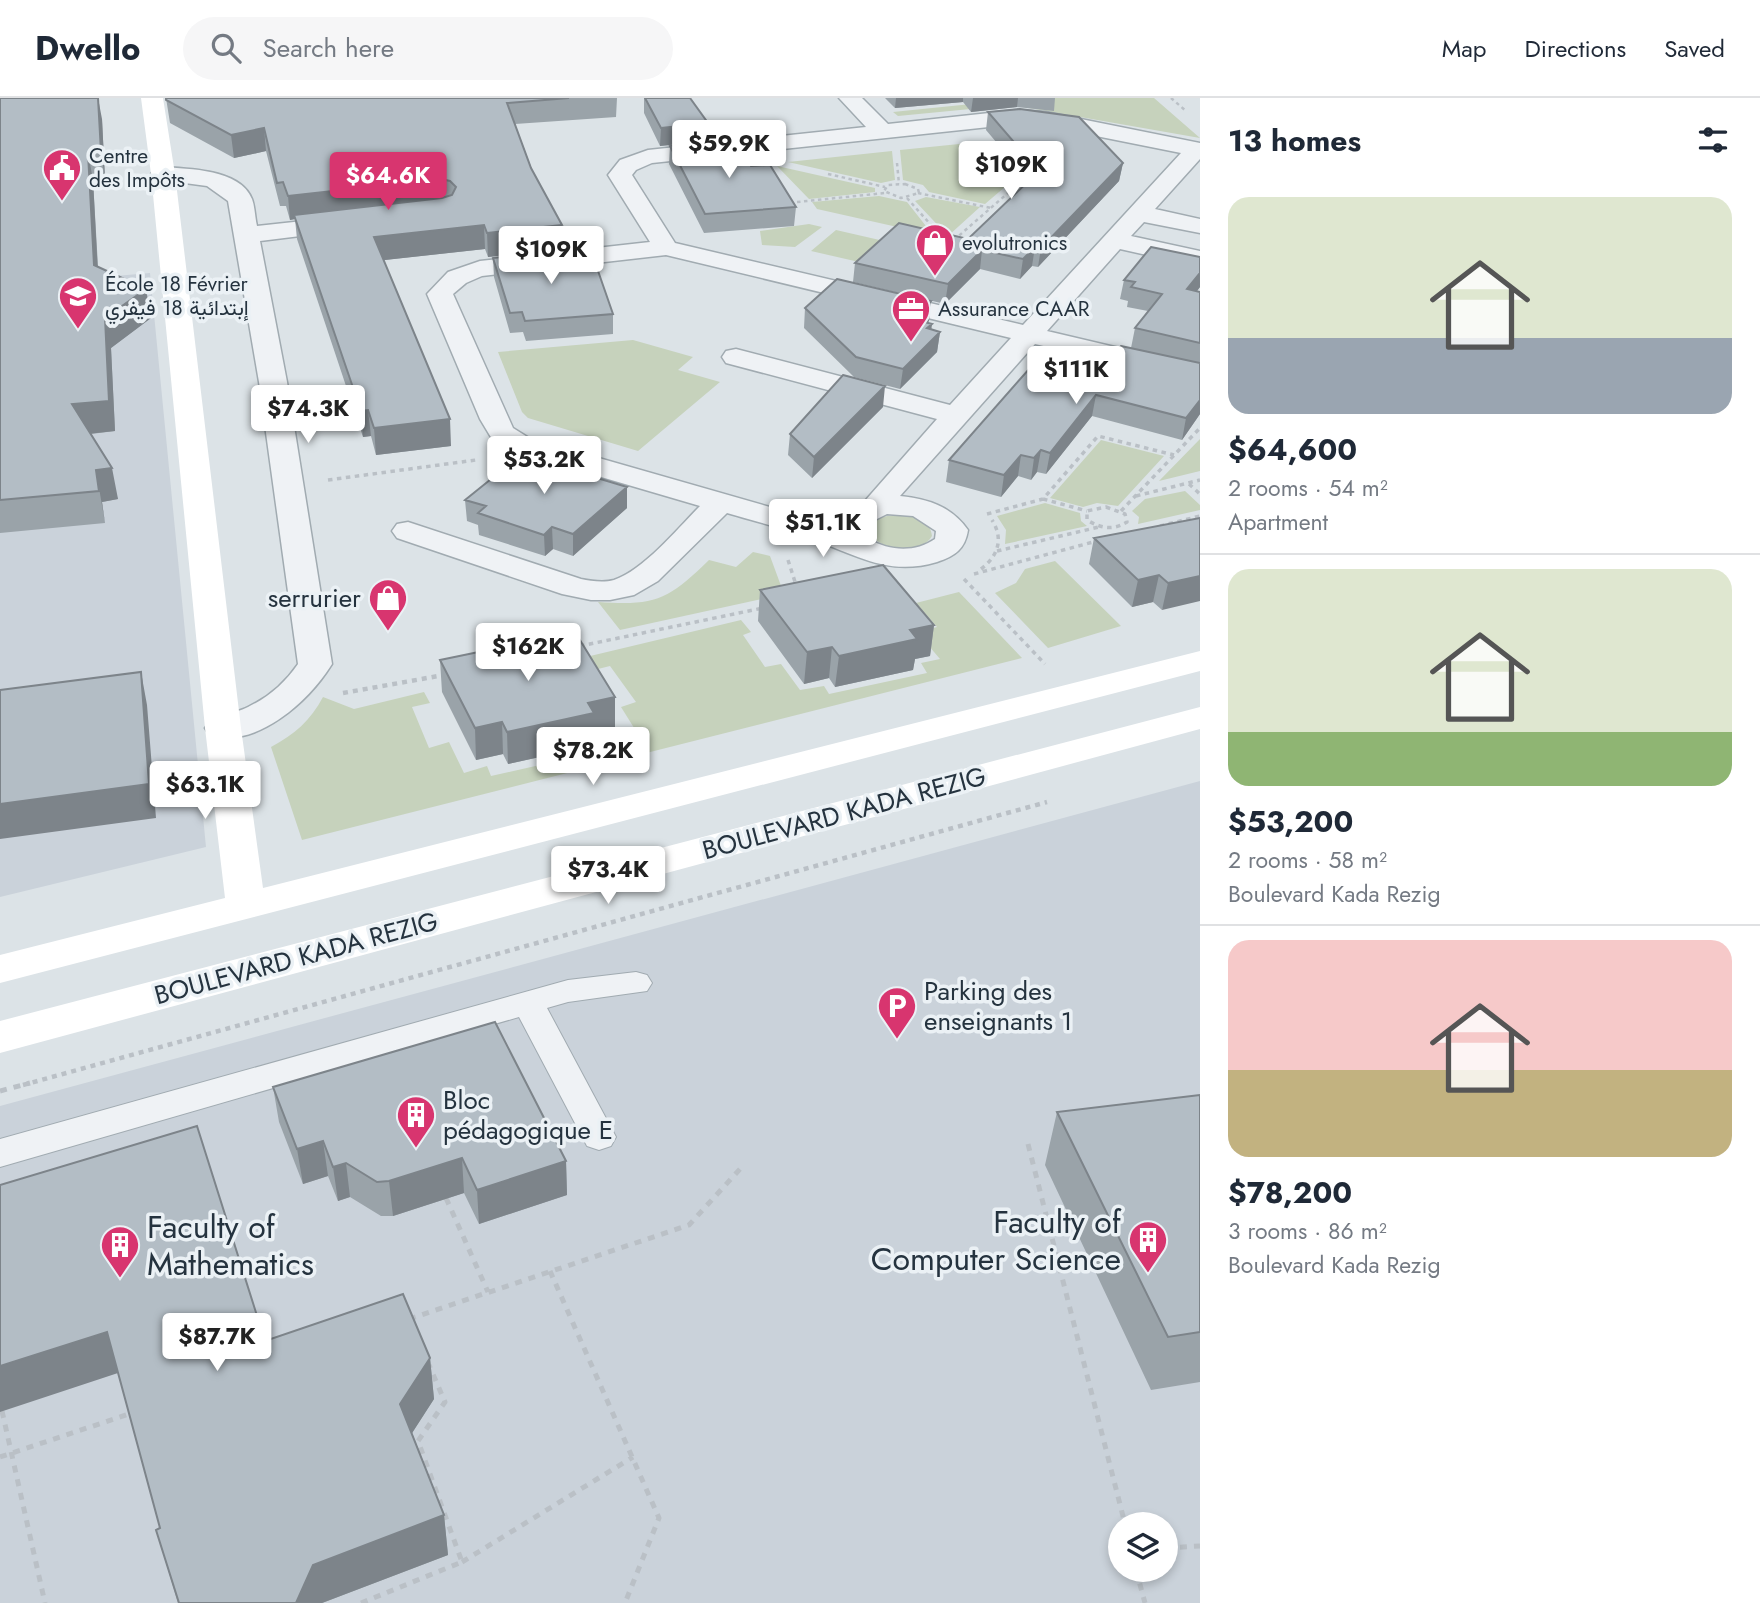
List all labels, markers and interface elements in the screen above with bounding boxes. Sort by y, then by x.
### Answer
search box [183,17,673,80]
text: Dwello [35,25,141,72]
icon: search [207,29,245,67]
text: Search here [263,29,394,67]
text: Map [1442,31,1487,66]
text: Directions [1525,31,1626,66]
text: Saved [1664,31,1725,66]
text: 13 homes [1228,119,1361,162]
pin: $59.9K [672,120,786,180]
icon: filters [1694,121,1732,159]
text: $59.9K [688,126,770,160]
place label: Centre des Impôts [89,141,185,195]
pin: $109K [962,141,1060,201]
public building icon: Centre des Impôts [41,147,83,202]
text: $109K [975,147,1047,181]
pin: $64.6K [331,152,445,212]
text: $64.6K [346,158,430,192]
shop icon: evolutronics [914,222,956,277]
pin: $109K [502,226,600,286]
place label: evolutronics [962,228,1067,258]
text: $109K [515,232,587,266]
icon: home [1417,242,1543,368]
place label: École 18 Février إبتدائية 18 فيفري [105,269,249,325]
school or university icon: École 18 Février إبتدائية 18 فيفري [57,275,99,330]
office icon: Assurance CAAR [890,288,932,343]
place label: Assurance CAAR [938,294,1090,324]
pin: $111K [1027,346,1125,406]
text: $111K [1043,352,1109,386]
pin: $74.3K [251,386,365,445]
text: $74.3K [267,391,349,425]
text: $64,600 [1228,428,1357,471]
pin: $53.2K [487,436,601,496]
text: $53.2K [503,442,585,476]
text: 2 rooms · 54 m² [1228,471,1388,505]
pin: $51.1K [766,500,880,559]
text: $51.1K [785,505,861,539]
text: Apartment [1228,505,1328,539]
shop icon: serrurier [367,577,409,632]
place label: serrurier [268,579,361,617]
icon: home [1417,614,1543,740]
pin: $162K [479,624,577,683]
text: $162K [492,629,564,663]
pin: $78.2K [536,728,650,787]
text: $78.2K [553,733,633,767]
street label: BOULEVARD KADA REZIG [698,757,990,869]
pin: $63.1K [148,762,262,821]
text: $63.1K [166,767,244,801]
text: $53,200 [1228,800,1353,843]
text: 2 rooms · 58 m² [1228,843,1387,877]
pin: $73.4K [551,846,665,906]
text: $73.4K [567,852,649,886]
text: Boulevard Kada Rezig [1228,877,1441,911]
street label: BOULEVARD KADA REZIG [150,902,442,1014]
place label: Parking des enseignants 1 [924,972,1073,1040]
parking icon: Parking des enseignants 1 [876,985,918,1040]
icon: home [1417,985,1543,1111]
place label: Bloc pédagogique E [443,1081,613,1149]
building icon: Bloc pédagogique E [395,1094,437,1149]
text: $78,200 [1228,1171,1352,1214]
place label: Faculty of Computer Science [871,1199,1122,1282]
place label: Faculty of Mathematics [147,1204,314,1287]
text: 3 rooms · 86 m² [1228,1214,1387,1248]
building icon: Faculty of Computer Science [1127,1219,1169,1274]
building icon: Faculty of Mathematics [99,1224,141,1279]
text: Boulevard Kada Rezig [1228,1248,1441,1282]
pin: $87.7K [160,1314,274,1373]
text: $87.7K [178,1319,256,1353]
map controls [1108,1512,1178,1582]
button: layers [1108,1512,1178,1582]

